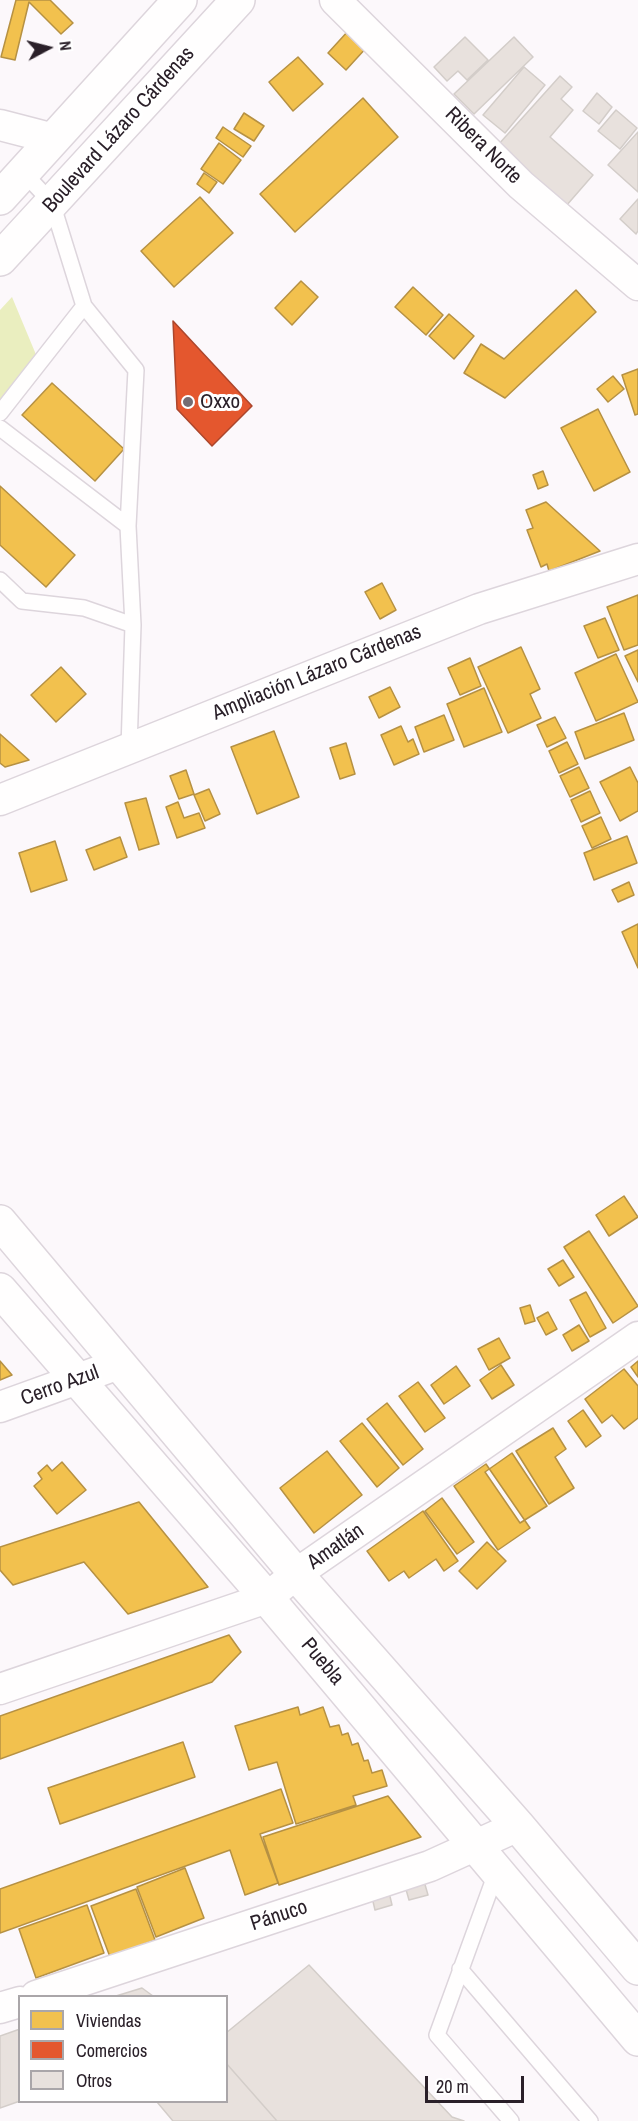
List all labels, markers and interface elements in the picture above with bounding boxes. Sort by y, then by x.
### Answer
north arrow [18,18,78,78]
text: N [54,40,77,52]
street label: Boulevard Lázaro Cárdenas [38,42,200,218]
street label: Ribera Norte [439,102,527,190]
place label: Oxxo [200,389,240,415]
marker: Oxxo [181,395,195,409]
street label: Ampliación Lázaro Cárdenas [209,620,425,726]
street label: Cerro Azul [17,1360,103,1412]
street label: Amatlán [303,1519,369,1575]
street label: Puebla [295,1633,349,1691]
street label: Pánuco [247,1895,311,1937]
legend [18,1995,228,2103]
text: Viviendas [76,2008,141,2033]
text: Comercios [76,2038,147,2063]
scale bar [428,2064,527,2102]
text: Otros [76,2068,112,2093]
text: 20 m [436,2074,469,2099]

